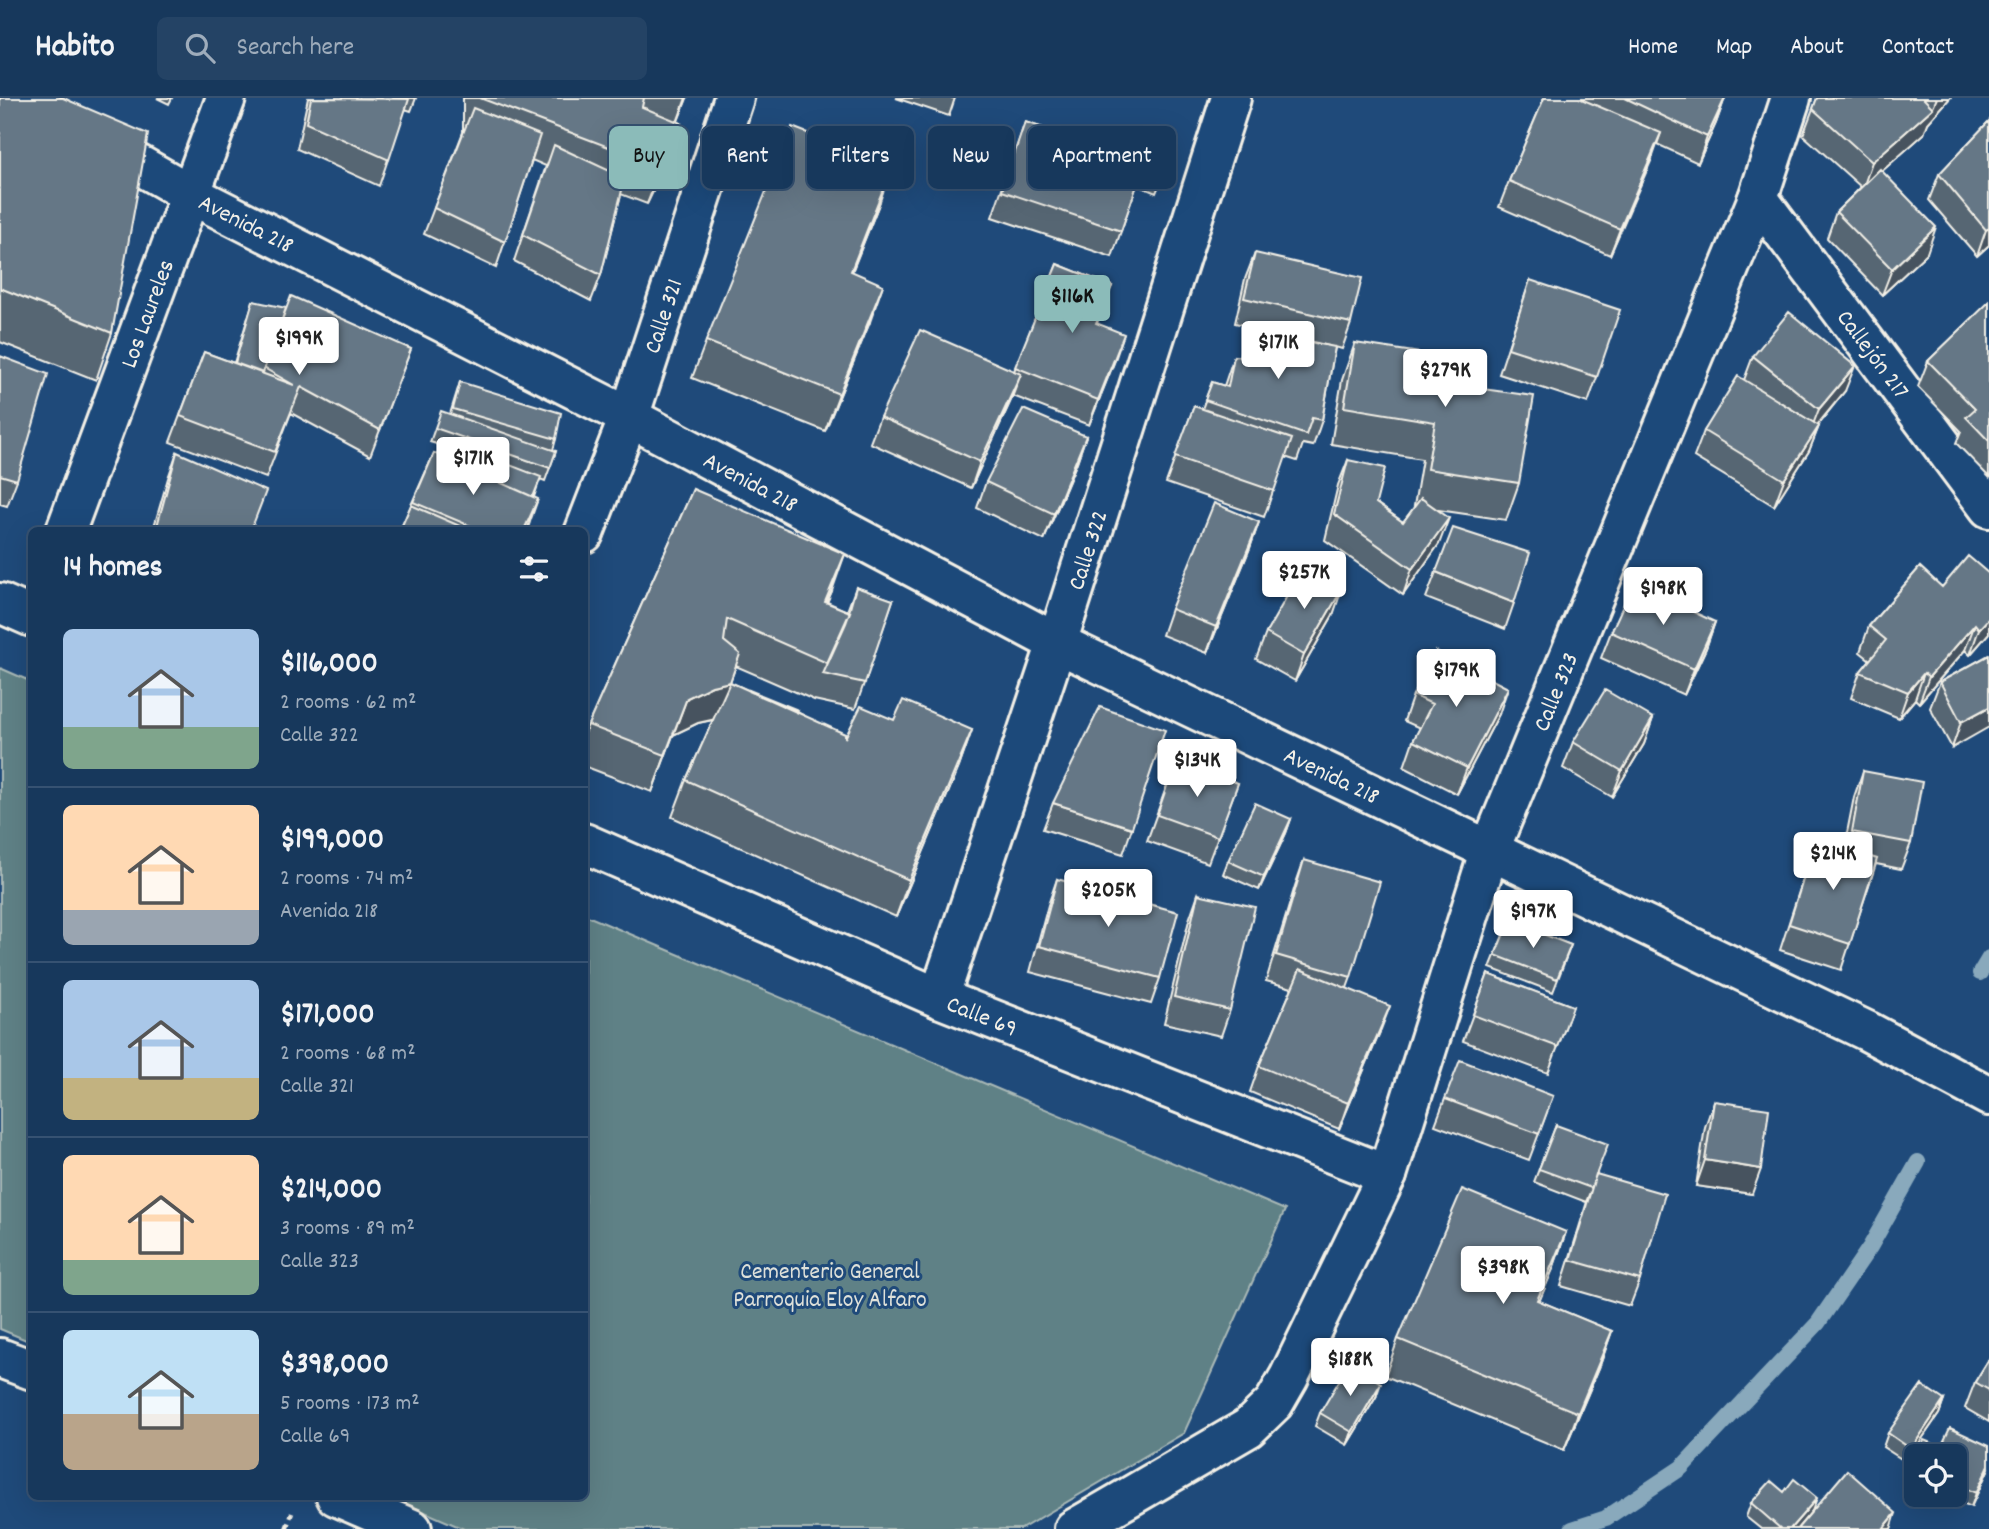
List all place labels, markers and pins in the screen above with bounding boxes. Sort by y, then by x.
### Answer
pin: $116K [1023,275,1121,335]
pin: $199K [250,317,348,377]
pin: $171K [1229,322,1327,381]
pin: $279K [1396,350,1494,409]
pin: $171K [424,438,522,497]
pin: $257K [1255,552,1353,611]
pin: $198K [1614,568,1712,627]
pin: $179K [1407,650,1505,709]
pin: $134K [1148,740,1246,799]
pin: $214K [1784,832,1882,892]
pin: $205K [1059,870,1157,929]
pin: $197K [1484,890,1582,950]
pin: $398K [1454,1246,1552,1306]
pin: $188K [1301,1338,1399,1398]

